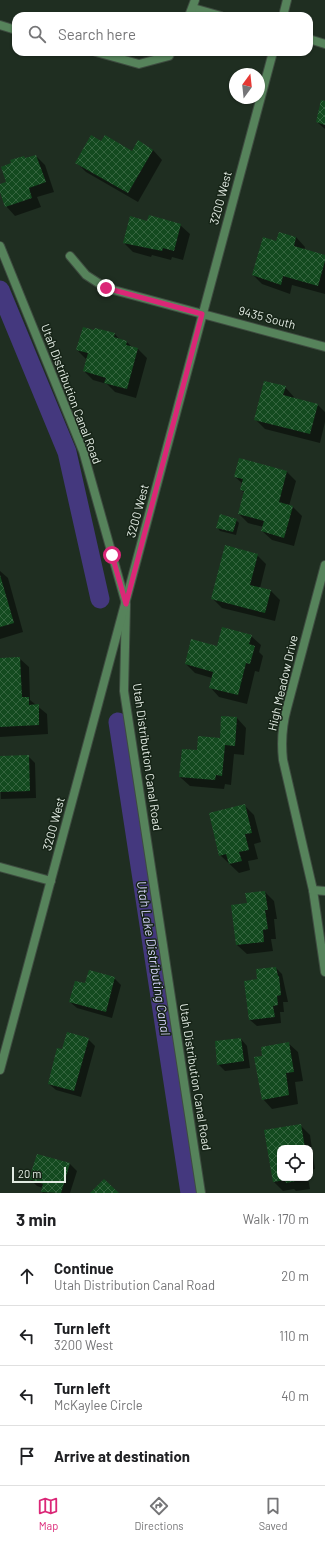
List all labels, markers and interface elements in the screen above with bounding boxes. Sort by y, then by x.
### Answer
search box [12,12,313,56]
icon: search [26,23,48,45]
text: Search here [58,25,136,43]
north arrow [229,68,265,104]
street label: 3200 West [206,169,234,226]
route end [97,279,115,297]
street label: 9435 South [237,303,297,331]
street label: Utah Distribution Canal Road [39,322,105,466]
street label: 3200 West [123,482,151,539]
route start [103,546,121,564]
street label: High Meadow Drive [264,634,300,732]
street label: Utah Distribution Canal Road [131,682,165,831]
street label: 3200 West [39,795,67,852]
water label: Utah Lake Distributing Canal [134,880,174,1037]
street label: Utah Distribution Canal Road [177,1002,215,1151]
map controls [277,1145,313,1181]
button: locate [277,1145,313,1181]
scale bar [12,1165,66,1184]
text: 20 m [18,1167,41,1180]
text: 3 min [16,1209,56,1229]
text: Walk · 170 m [243,1211,309,1227]
text: Continue [54,1259,114,1277]
icon: ahead [16,1265,38,1287]
text: 20 m [281,1268,309,1284]
text: Utah Distribution Canal Road [54,1277,215,1293]
text: Turn left [54,1319,110,1337]
icon: left [16,1325,38,1347]
text: 110 m [279,1328,309,1344]
text: 3200 West [54,1337,114,1353]
text: Turn left [54,1379,110,1397]
icon: left [16,1385,38,1407]
text: 40 m [281,1388,309,1404]
text: McKaylee Circle [54,1397,143,1413]
icon: arrive [16,1445,38,1467]
text: Arrive at destination [54,1447,190,1465]
tab: Map [37,1495,59,1532]
tab: Directions [134,1495,184,1532]
tab: Saved [259,1495,288,1532]

